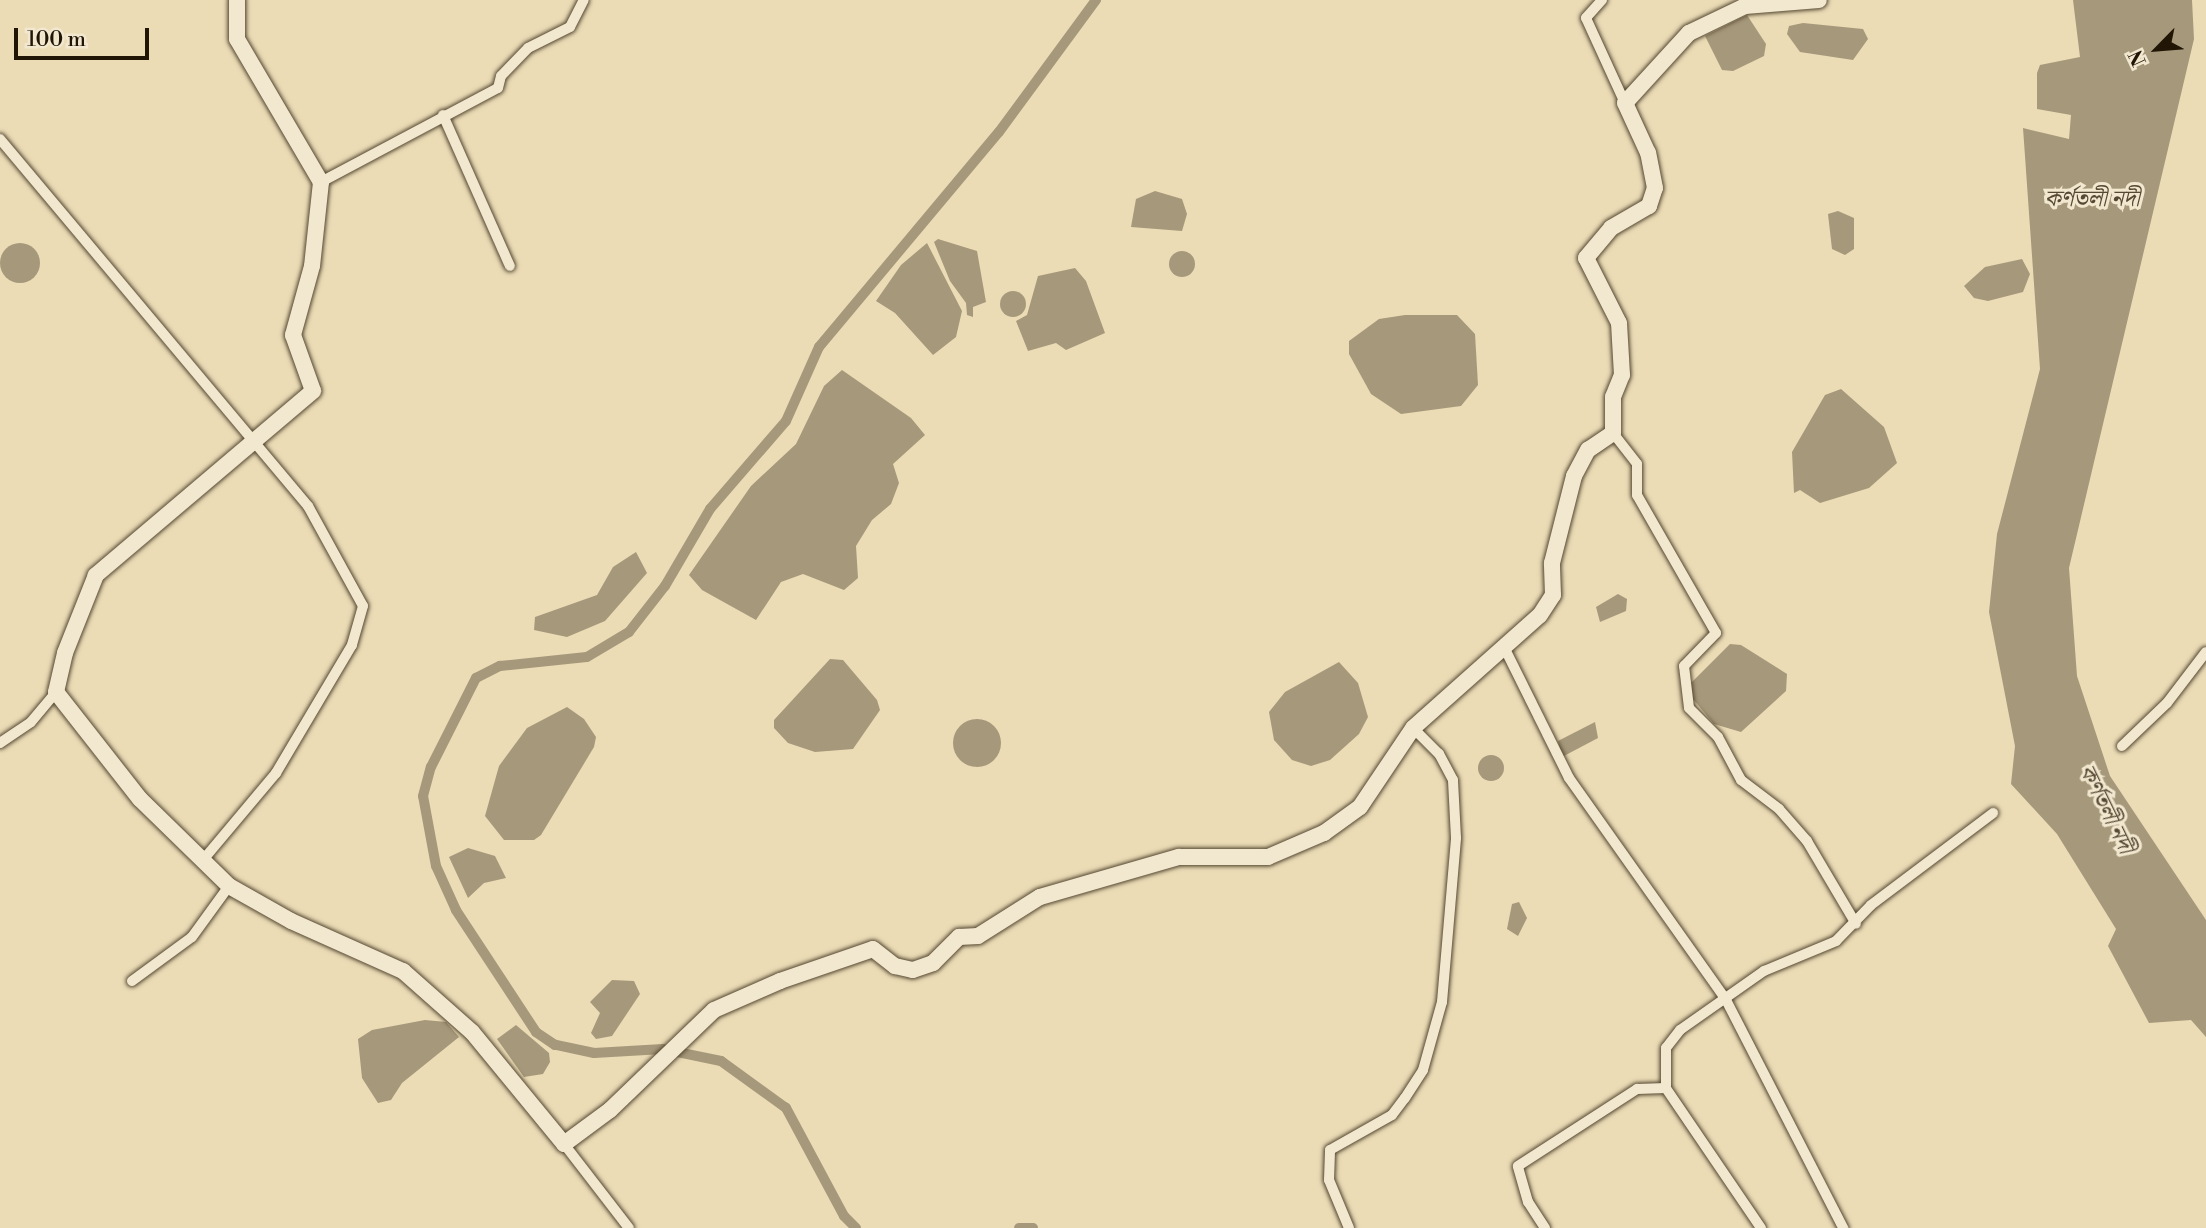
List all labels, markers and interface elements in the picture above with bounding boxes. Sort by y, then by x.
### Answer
scale bar [18,14,152,58]
north arrow [2122,14,2192,84]
text: 100 m [27,27,86,53]
text: N [2124,46,2152,70]
water label: কর্ণতলী নদী [2044,185,2140,213]
water label: কর্ণতলী নদী [2073,760,2139,858]

